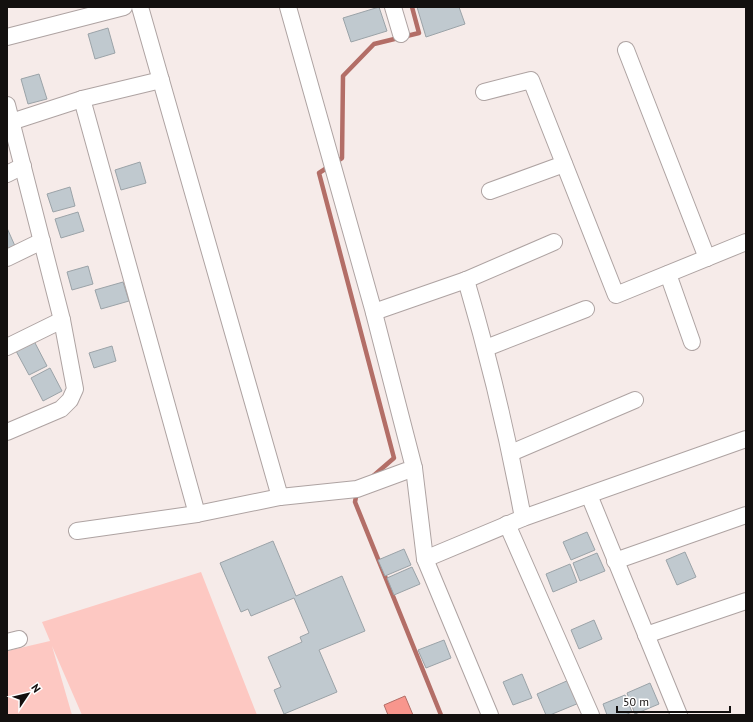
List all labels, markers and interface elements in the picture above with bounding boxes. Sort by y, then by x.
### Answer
north arrow [8,674,48,714]
text: N [28,681,44,695]
scale bar [617,688,730,714]
text: 50 m [623,694,649,709]

